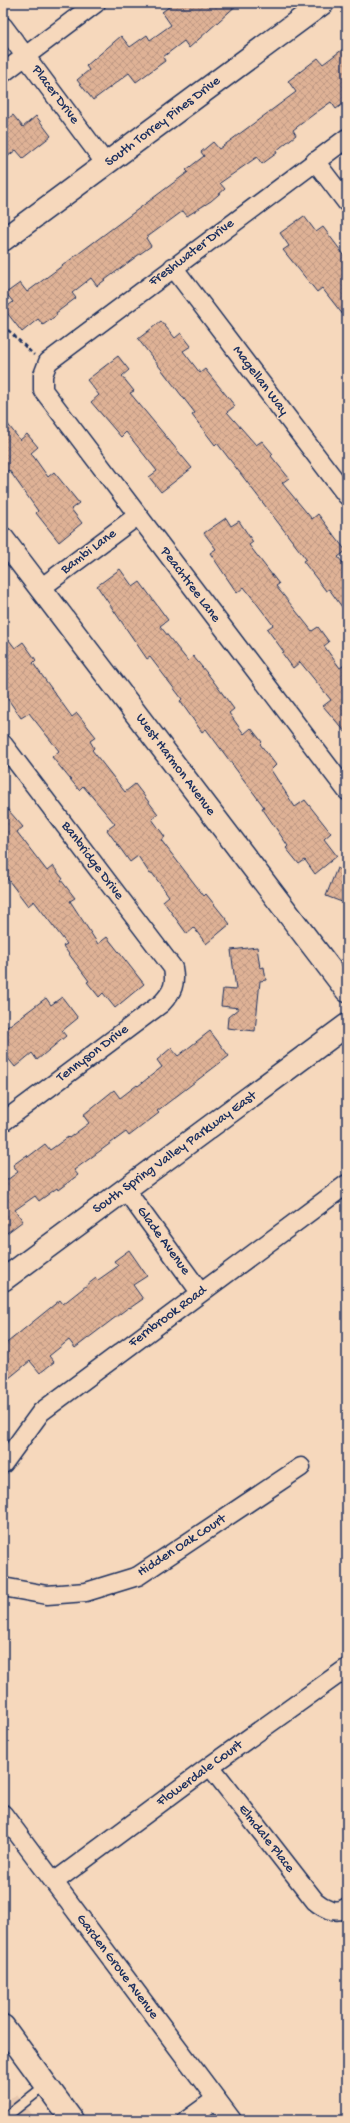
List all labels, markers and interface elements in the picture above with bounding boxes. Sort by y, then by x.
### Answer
street label: Placer Drive [27,61,83,128]
street label: South Torrey Pines Drive [102,72,225,171]
street label: Freshwater Drive [145,215,239,291]
street label: Magellan Way [228,343,292,419]
street label: Bambi Lane [57,525,121,579]
street label: Peachtree Lane [155,543,224,627]
street label: West Harmon Avenue [131,711,219,820]
street label: Banbridge Drive [56,817,128,904]
street label: Tennyson Drive [53,1021,133,1087]
street label: South Spring Valley Parkway East [90,1087,261,1218]
street label: Glade Avenue [132,1203,194,1279]
street label: Fernbrook Road [125,1281,212,1352]
street label: Hidden Oak Court [134,1510,231,1581]
street label: Flowerdale Court [153,1736,247,1812]
street label: Elmdale Place [234,1801,298,1877]
street label: Garden Grove Avenue [72,1911,162,2023]

